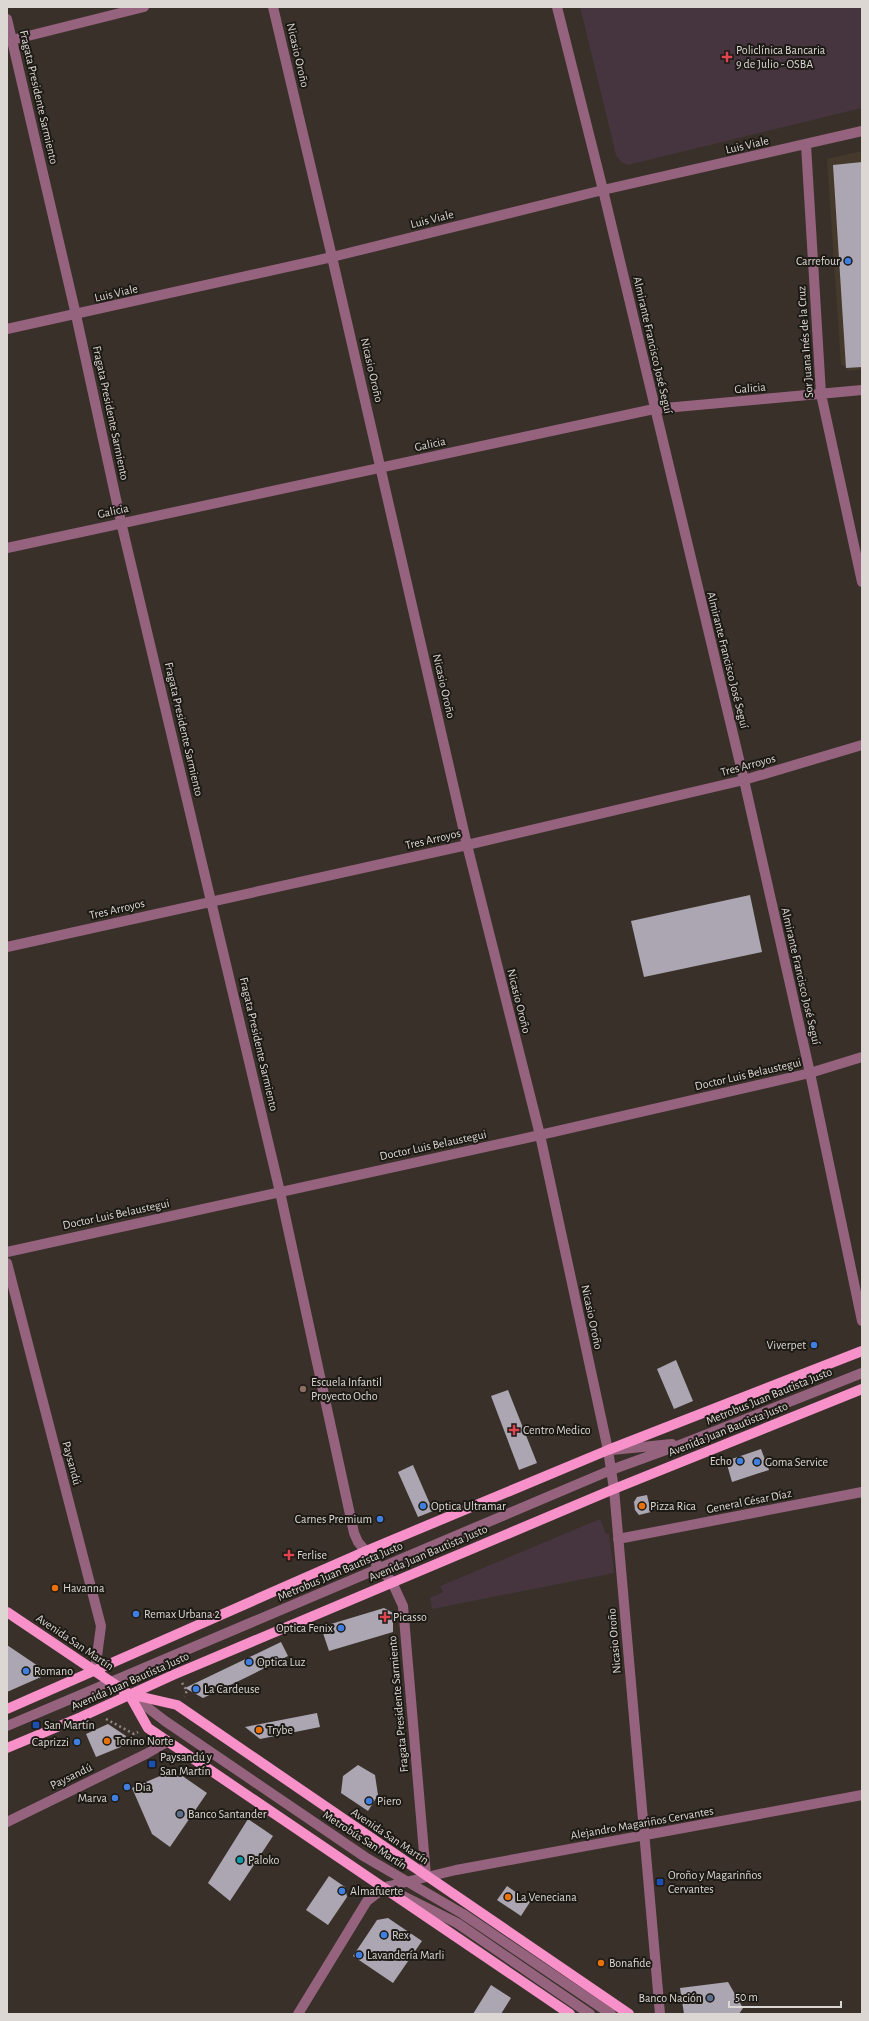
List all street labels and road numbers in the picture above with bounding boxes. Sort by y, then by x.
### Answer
street label: Nicasio Oroño [285,22,311,88]
street label: Fragata Presidente Sarmiento [18,29,60,165]
street label: Luis Viale [724,134,770,156]
street label: Luis Viale [409,208,455,230]
street label: Almirante Francisco José Seguí [631,275,675,415]
street label: Luis Viale [93,282,139,304]
street label: Sor Juana Inés de la Cruz [795,286,815,398]
street label: Nicasio Oroño [359,337,385,403]
street label: Fragata Presidente Sarmiento [91,345,131,481]
street label: Galicia [734,381,767,395]
street label: Galicia [413,435,447,453]
street label: Galicia [96,502,130,520]
street label: Almirante Francisco José Seguí [705,590,751,730]
street label: Nicasio Oroño [431,653,457,719]
street label: Fragata Presidente Sarmiento [163,661,205,797]
street label: Tres Arroyos [719,752,777,779]
street label: Tres Arroyos [404,827,462,852]
street label: Tres Arroyos [88,897,146,922]
street label: Almirante Francisco José Seguí [779,906,823,1046]
street label: Nicasio Oroño [505,968,533,1034]
street label: Fragata Presidente Sarmiento [238,976,280,1112]
street label: Doctor Luis Belaustegui [694,1056,802,1092]
street label: Doctor Luis Belaustegui [379,1128,487,1162]
street label: Doctor Luis Belaustegui [62,1197,170,1231]
street label: Nicasio Oroño [579,1284,605,1350]
street label: Metrobus Juan Bautista Justo [704,1365,834,1427]
street label: Avenida Juan Bautista Justo [667,1399,790,1458]
street label: Paysandú [59,1440,84,1486]
street label: General César Díaz [705,1487,793,1515]
street label: Avenida Juan Bautista Justo [367,1522,489,1583]
street label: Metrobus Juan Bautista Justo [276,1539,404,1603]
street label: Nicasio Oroño [605,1608,623,1674]
street label: Avenida San Martín [34,1612,116,1672]
street label: Fragata Presidente Sarmiento [386,1635,410,1773]
street label: Avenida Juan Bautista Justo [69,1650,191,1712]
street label: Paysandú [48,1761,94,1792]
street label: Alejandro Magariños Cervantes [569,1804,715,1842]
street label: Avenida San Martín [349,1806,431,1866]
street label: Metrobús San Martín [321,1808,409,1872]

